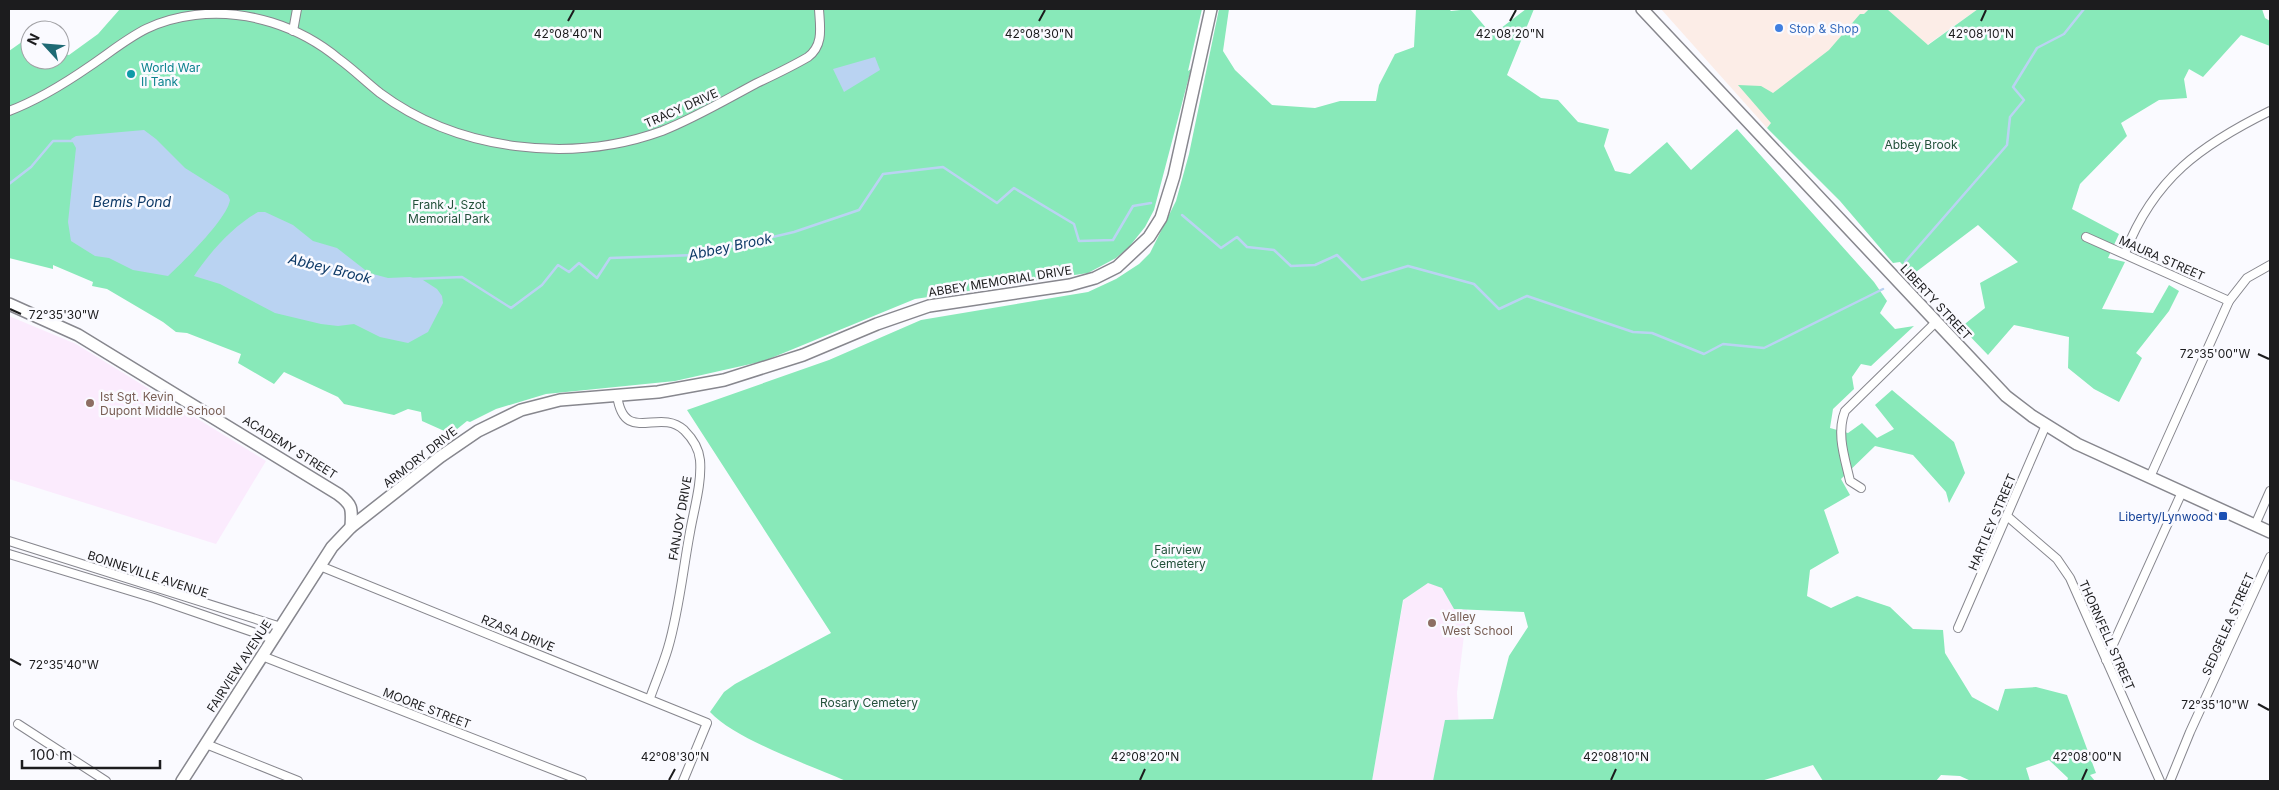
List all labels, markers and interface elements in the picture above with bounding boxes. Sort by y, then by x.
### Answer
north arrow [20,20,70,70]
place label: Stop & Shop [1789,21,1859,36]
marker: Stop & Shop [1773,22,1785,34]
text: 42°08'40"N [534,26,602,41]
text: 42°08'30"N [1005,26,1073,41]
text: 42°08'20"N [1476,26,1544,41]
text: 42°08'10"N [1948,26,2014,41]
text: N [23,31,43,48]
place label: World War II Tank [141,60,201,89]
marker: World War II Tank [125,68,137,80]
street label: TRACY DRIVE [642,85,720,131]
park label: Abbey Brook [1884,137,1958,152]
water label: Bemis Pond [93,193,172,210]
park label: Frank J. Szot Memorial Park [408,197,490,226]
water label: Abbey Brook [686,229,774,263]
street label: MAURA STREET [2117,232,2208,284]
water label: Abbey Brook [286,249,374,287]
street label: LIBERTY STREET [1897,261,1975,343]
street label: ABBEY MEMORIAL DRIVE [927,262,1073,300]
text: 72°35'30"W [29,307,99,322]
text: 72°35'00"W [2180,346,2250,361]
place label: Ist Sgt. Kevin Dupont Middle School [100,389,225,418]
marker: Ist Sgt. Kevin Dupont Middle School [84,397,96,409]
street label: ACADEMY STREET [240,412,340,482]
street label: ARMORY DRIVE [380,423,460,491]
street label: HARTLEY STREET [1965,471,2019,573]
street label: FANJOY DRIVE [665,475,695,561]
place label: Liberty/Lynwood [2119,509,2213,524]
marker: Liberty/Lynwood [2217,510,2229,522]
park label: Fairview Cemetery [1150,542,1206,571]
street label: BONNEVILLE AVENUE [86,547,210,601]
street label: SEDGELEA STREET [2199,570,2257,678]
street label: THORNFELL STREET [2076,578,2138,693]
place label: Valley West School [1442,609,1513,638]
street label: RZASA DRIVE [479,611,557,655]
street label: FAIRVIEW AVENUE [204,617,274,715]
marker: Valley West School [1426,617,1438,629]
text: 72°35'40"W [29,657,99,672]
street label: MOORE STREET [381,684,473,732]
park label: Rosary Cemetery [820,695,918,710]
text: 72°35'10"W [2181,697,2249,712]
scale bar [22,738,160,770]
text: 100 m [30,745,72,764]
text: 42°08'30"N [641,749,709,764]
text: 42°08'20"N [1111,749,1179,764]
text: 42°08'10"N [1583,749,1649,764]
text: 42°08'00"N [2053,749,2121,764]

